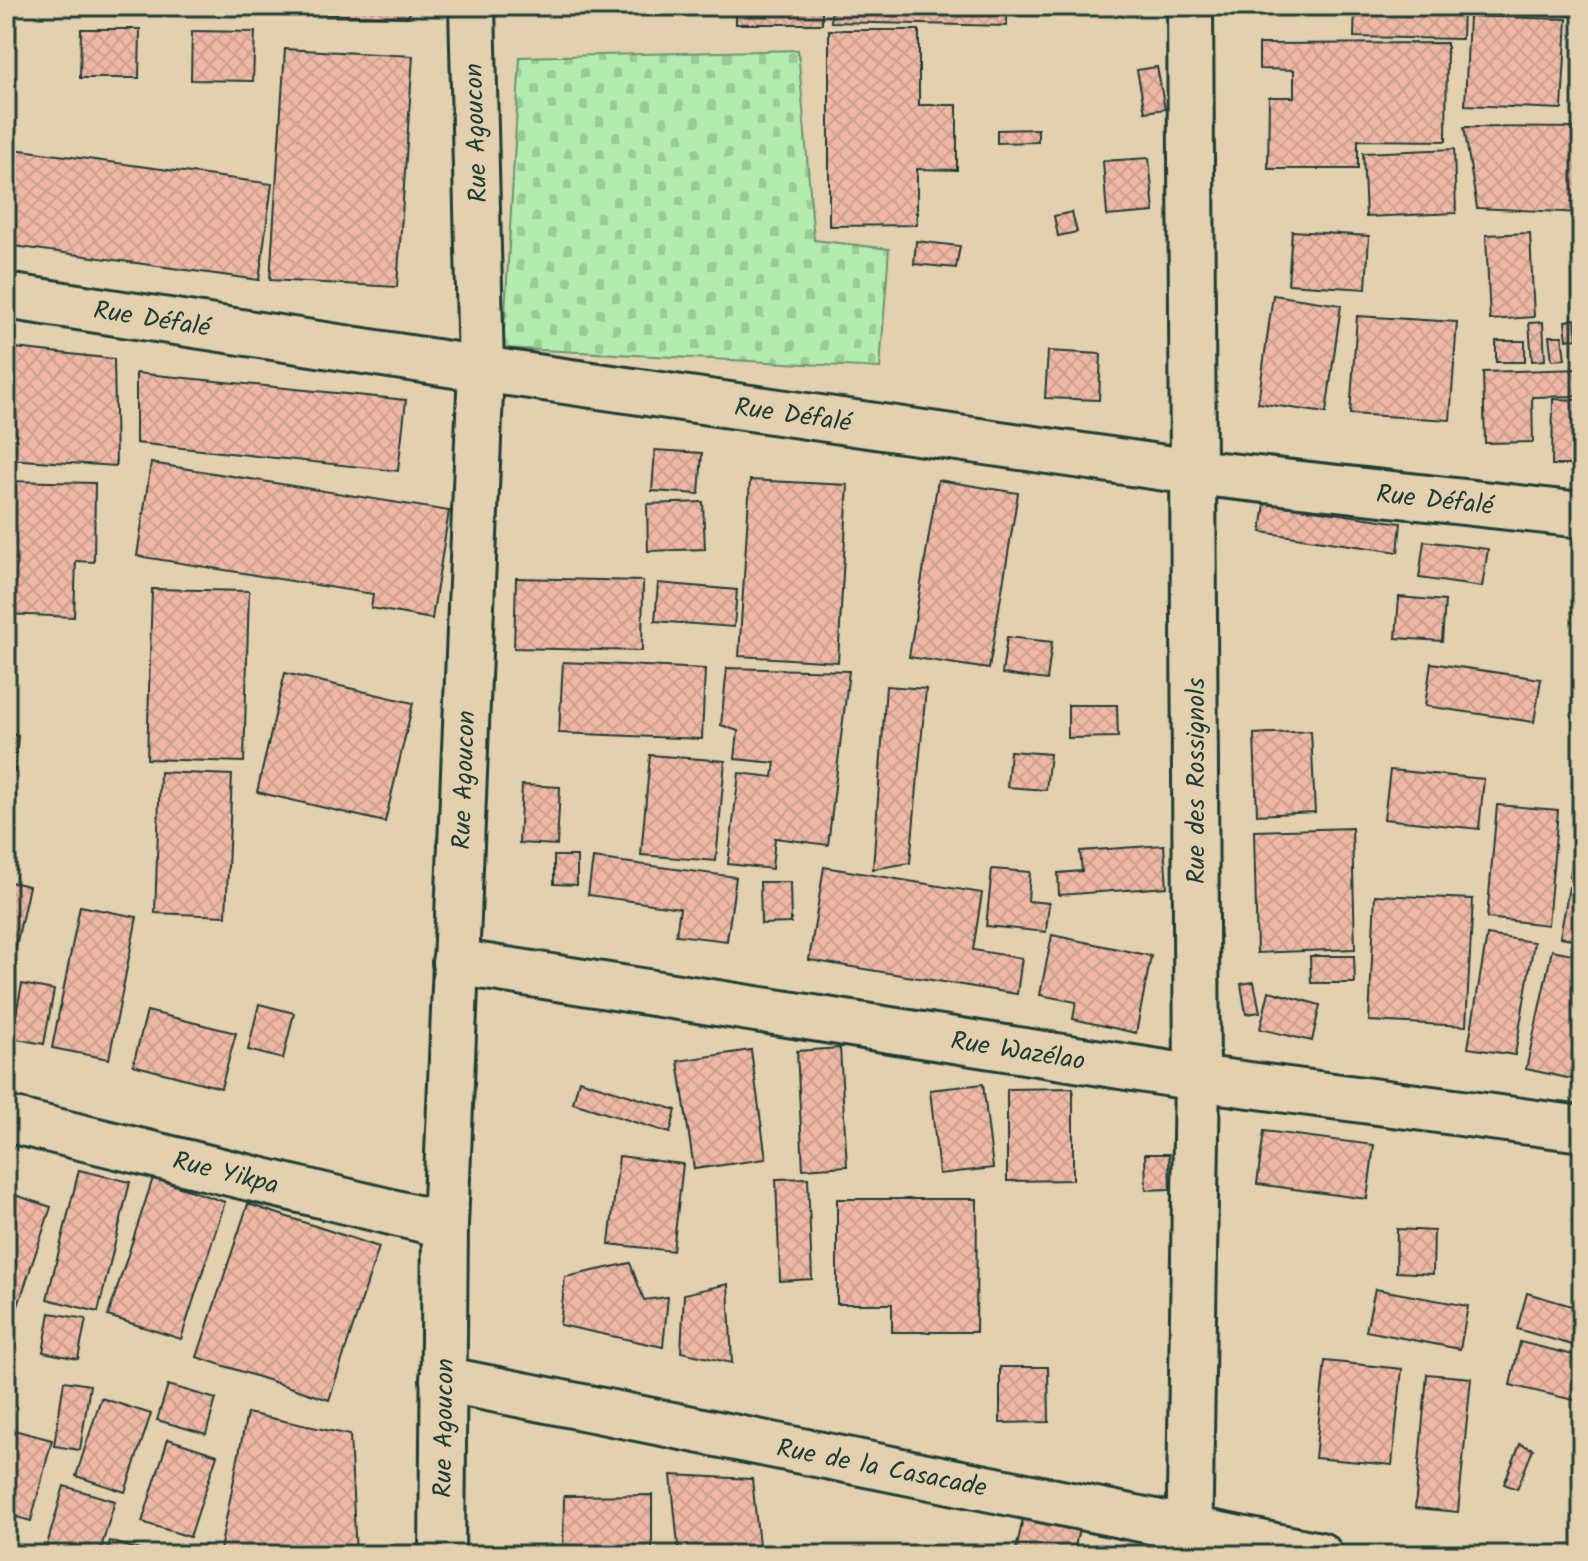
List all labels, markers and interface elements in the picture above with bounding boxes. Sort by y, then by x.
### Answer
street label: Rue Agoucon [454,63,500,203]
street label: Rue Défalé [90,290,215,350]
street label: Rue Défalé [732,387,856,445]
street label: Rue Défalé [1374,474,1497,528]
street label: Rue des Rossignols [1176,678,1218,884]
street label: Rue Agoucon [442,710,488,850]
street label: Rue Wazélao [947,1021,1088,1083]
street label: Rue Yikpa [168,1141,283,1207]
street label: Rue Agoucon [423,1358,467,1498]
street label: Rue de la Casacade [773,1428,991,1510]

